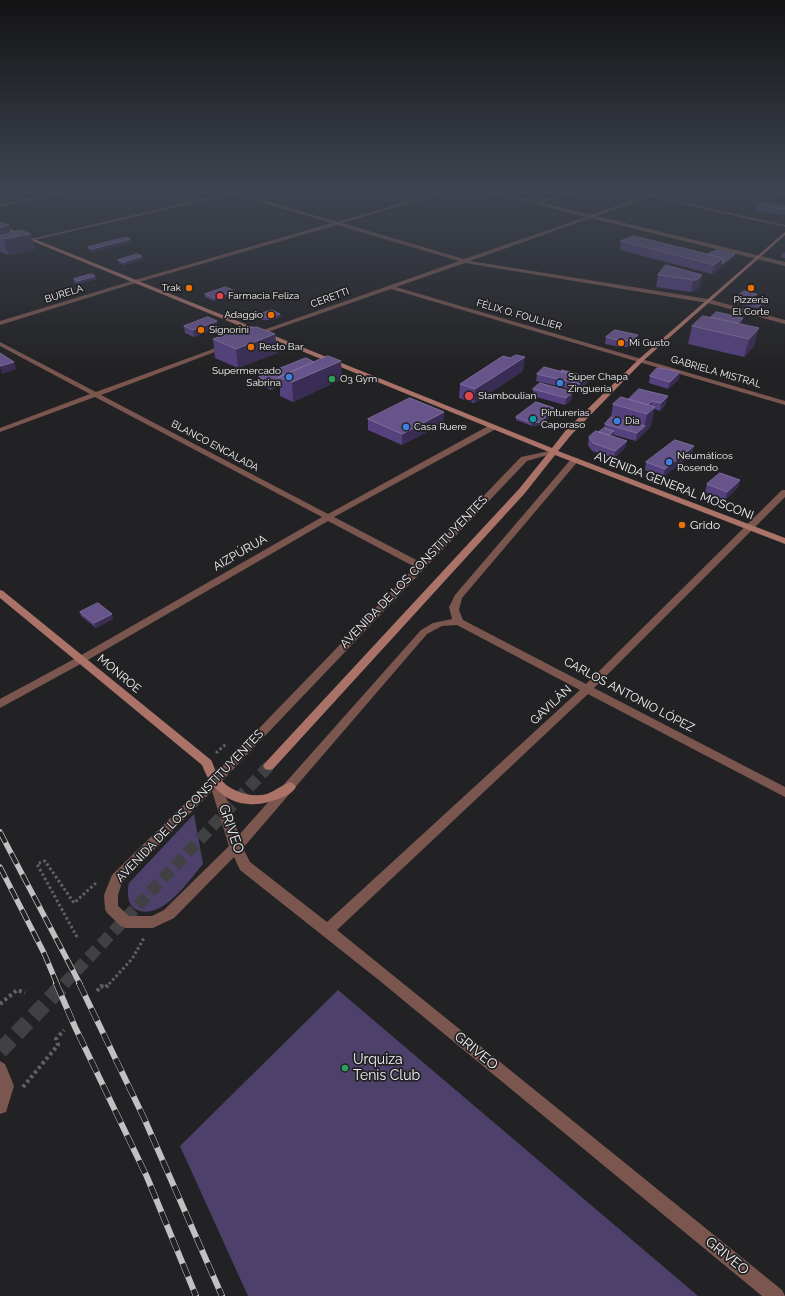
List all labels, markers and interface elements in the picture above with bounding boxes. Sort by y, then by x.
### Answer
street label: BURELA [43,282,85,306]
place label: Trak [162,282,181,294]
marker: Trak [184,283,194,293]
marker: Pizzería El Corte [746,283,756,293]
street label: CERETTI [309,285,351,311]
place label: Farmacia Feliza [228,290,299,302]
marker: Farmacia Feliza [215,291,225,301]
place label: Pizzería El Corte [733,294,769,318]
street label: FÉLIX O. FOULLIER [475,297,563,333]
place label: Adaggio [224,309,263,321]
marker: Adaggio [266,310,276,320]
place label: Signorini [209,324,249,336]
marker: Signorini [196,325,206,335]
place label: Mi Gusto [629,337,670,349]
marker: Mi Gusto [616,338,626,348]
place label: Resto Bar [259,341,303,353]
marker: Resto Bar [246,342,256,352]
street label: GABRIELA MISTRAL [669,353,763,391]
place label: Supermercado Sabrina [212,365,281,388]
place label: Super Chapa Zingueria [568,371,628,394]
marker: Supermercado Sabrina [284,372,294,382]
place label: O3 Gym [340,373,377,385]
marker: O3 Gym [327,374,337,384]
marker: Super Chapa Zingueria [555,378,565,388]
marker: Stamboulian [463,390,475,402]
place label: Stamboulian [478,390,536,402]
place label: Pinturerías Caporaso [541,407,590,430]
marker: Pinturerías Caporaso [528,414,538,424]
place label: Dia [625,415,640,427]
marker: Dia [612,416,622,426]
street label: BLANCO ENCALADA [169,418,261,474]
place label: Casa Ruere [414,421,467,433]
marker: Casa Ruere [401,422,411,432]
street label: AVENIDA GENERAL MOSCONI [592,449,756,523]
place label: Neumáticos Rosendo [677,450,733,474]
marker: Neumáticos Rosendo [664,457,674,467]
street label: AVENIDA DE LOS CONSTITUYENTES [337,493,491,651]
place label: Grido [690,518,720,532]
marker: Grido [677,520,687,530]
street label: AIZPÚRUA [210,532,270,574]
street label: MONROE [94,651,144,697]
street label: CARLOS ANTONIO LÓPEZ [561,654,697,736]
street label: GAVILÁN [527,682,575,728]
street label: AVENIDA DE LOS CONSTITUYENTES [113,727,267,885]
street label: GRIVEO [215,802,247,856]
street label: GRIVEO [451,1028,501,1074]
place label: Urquiza Tenis Club [353,1052,420,1084]
marker: Urquiza Tenis Club [340,1063,350,1073]
street label: GRIVEO [702,1233,752,1279]

